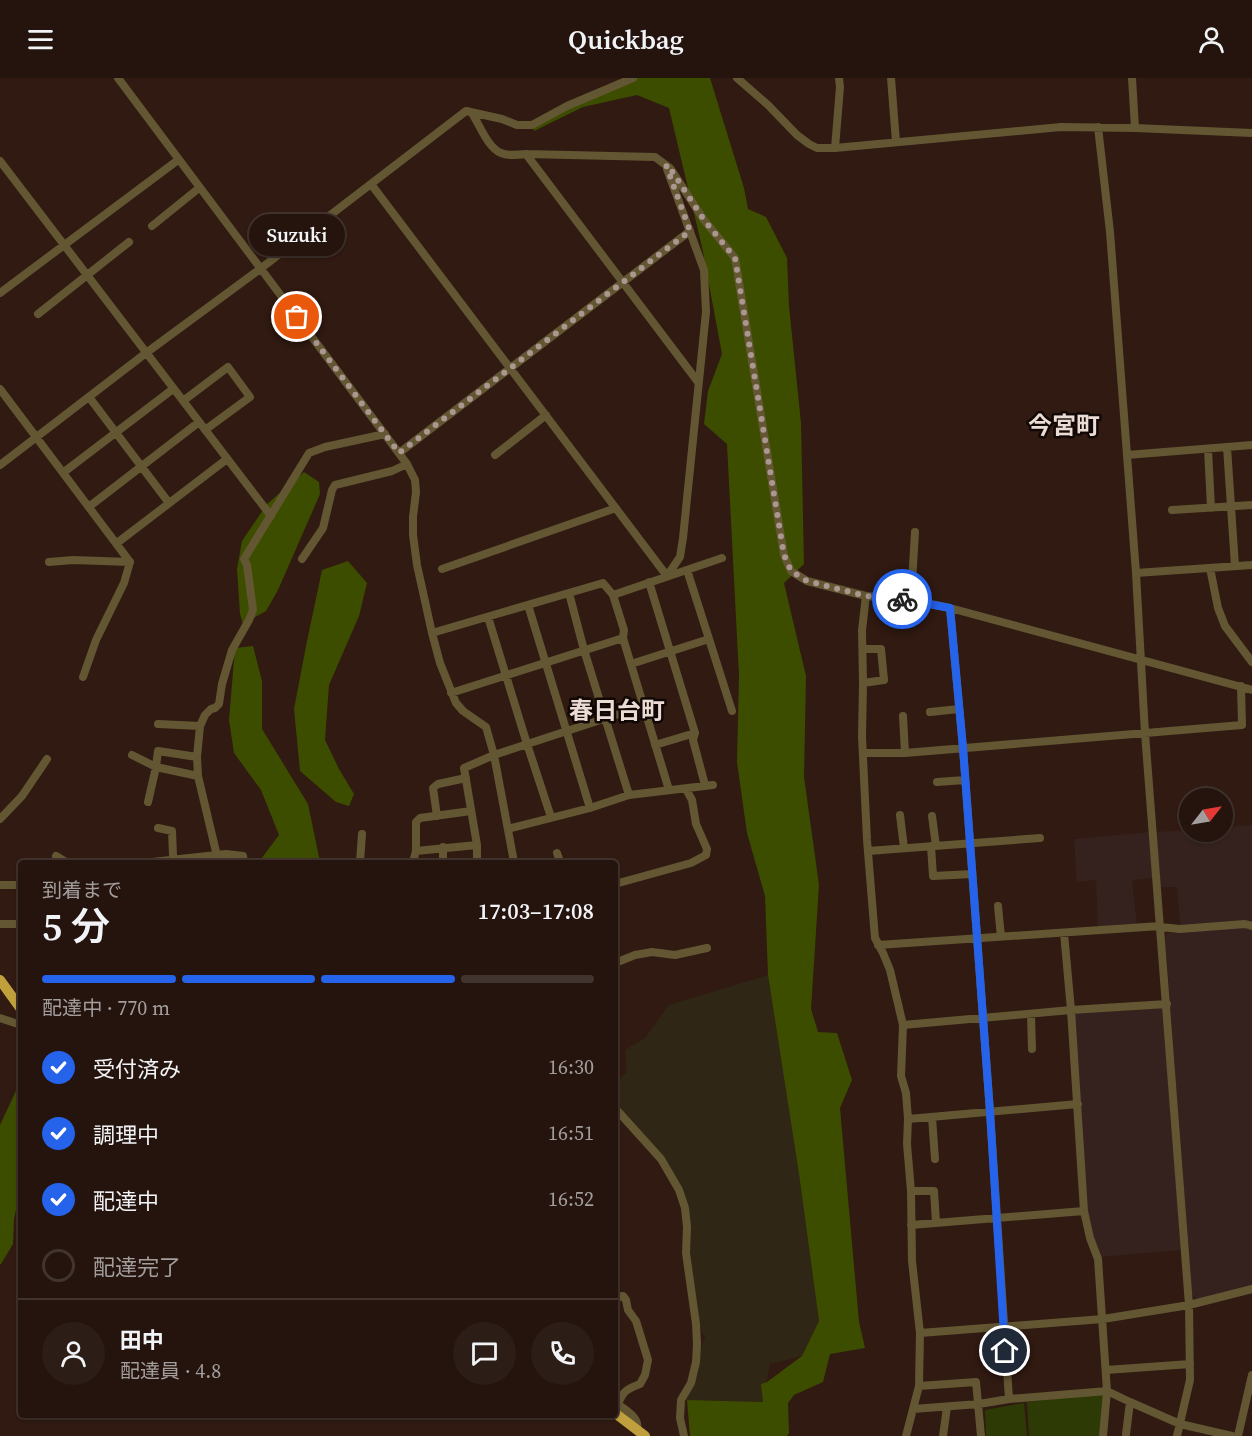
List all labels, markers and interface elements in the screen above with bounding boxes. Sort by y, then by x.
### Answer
text: Quickbag [568,21,684,58]
icon: menu [24,23,57,56]
icon: person [1195,23,1228,56]
callout: Suzuki [249,215,345,257]
text: Suzuki [267,221,327,249]
pin [271,291,322,342]
icon: bag [280,300,313,333]
district label: 今宮町 [1028,409,1100,442]
courier [872,569,932,629]
icon: bike [886,583,919,616]
district label: 春日台町 [569,694,665,727]
north arrow [1179,788,1233,842]
map controls [1179,788,1233,842]
text: 到着まで [42,876,122,904]
text: 17:03–17:08 [478,896,594,926]
text: 5 分 [42,900,110,953]
text: 配達中 · 770 m [42,994,170,1022]
icon: check [42,1051,75,1084]
text: 16:30 [548,1053,594,1081]
text: 受付済み [93,1054,181,1084]
icon: check [42,1117,75,1150]
text: 16:51 [548,1119,594,1147]
text: 調理中 [93,1120,159,1150]
icon: check [42,1183,75,1216]
text: 16:52 [548,1185,594,1213]
text: 配達中 [93,1186,159,1216]
text: 配達完了 [93,1252,181,1282]
button: person [42,1322,105,1385]
button: chat [453,1322,516,1385]
button: phone [531,1322,594,1385]
text: 田中 [120,1325,164,1355]
pin [979,1325,1030,1376]
icon: home [988,1334,1021,1367]
text: 配達員 · 4.8 [120,1357,221,1385]

